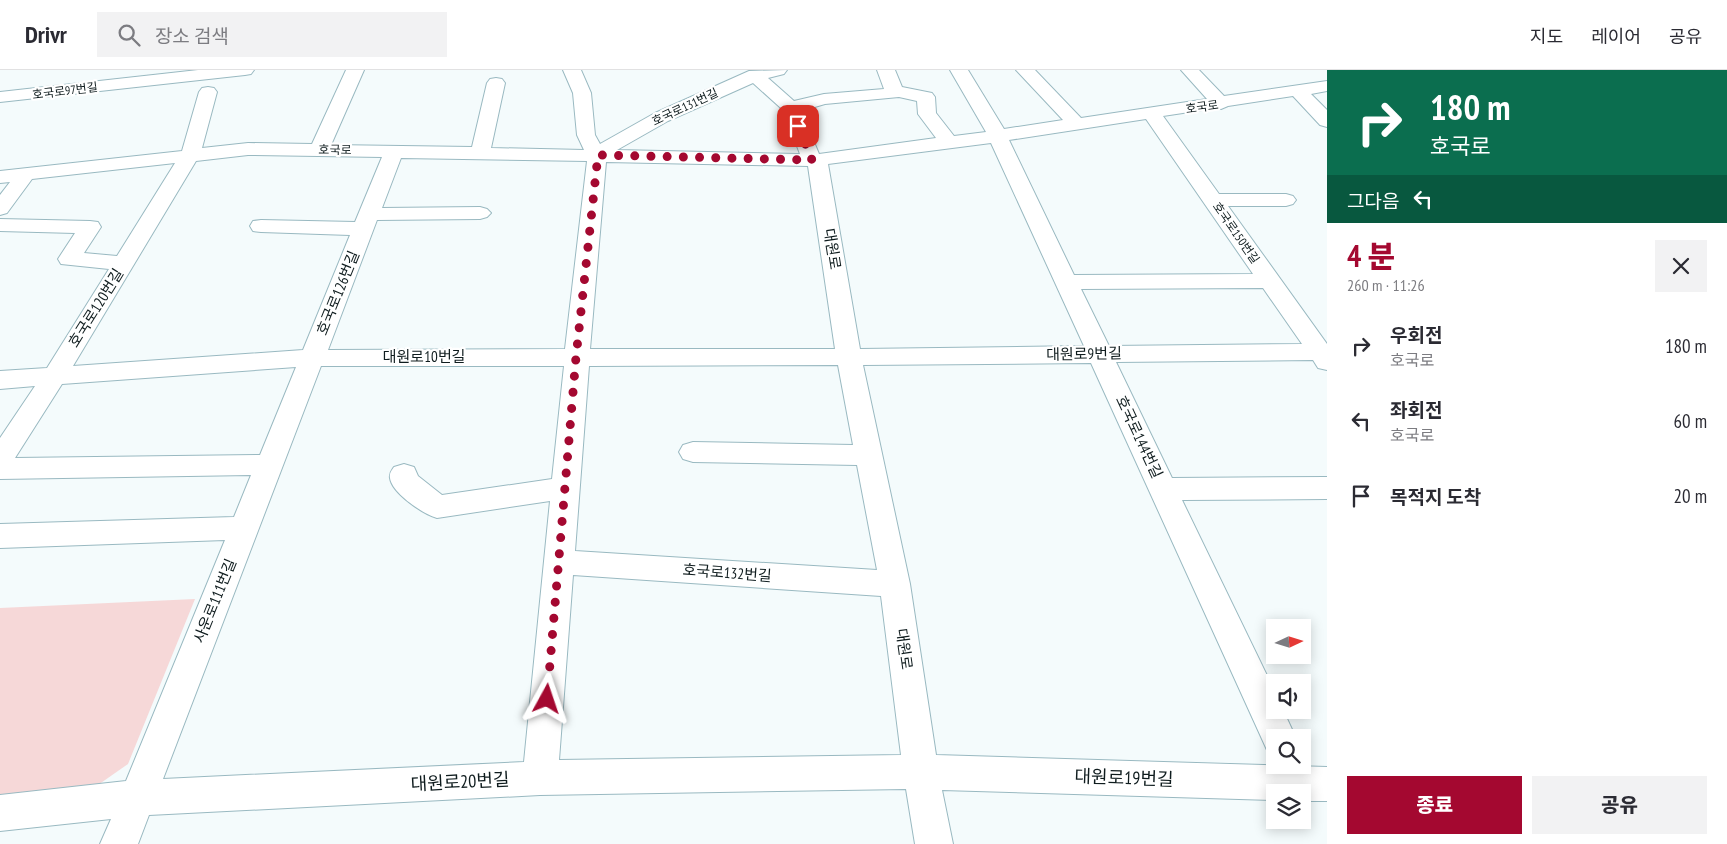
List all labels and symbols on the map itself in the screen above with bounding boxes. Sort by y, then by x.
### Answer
street label: 호국로97번길 [31,79,99,102]
street label: 호국로131번길 [649,85,720,128]
street label: 호국로 [1184,97,1219,116]
pin [777,105,819,147]
street label: 호국로 [318,142,352,157]
street label: 호국로150번길 [1210,199,1263,266]
street label: 대원로 [820,227,845,271]
street label: 호국로126번길 [312,248,363,338]
street label: 호국로120번길 [64,265,127,351]
street label: 대원로9번길 [1046,343,1122,364]
street label: 대원로10번길 [383,347,465,366]
street label: 호국로144번길 [1112,392,1167,481]
street label: 사운로111번길 [189,556,240,646]
street label: 호국로132번길 [682,560,772,585]
north arrow [1266,619,1311,664]
street label: 대원로 [892,627,917,671]
position arrow [520,672,572,724]
street label: 대원로19번길 [1074,764,1174,791]
street label: 대원로20번길 [410,767,510,796]

